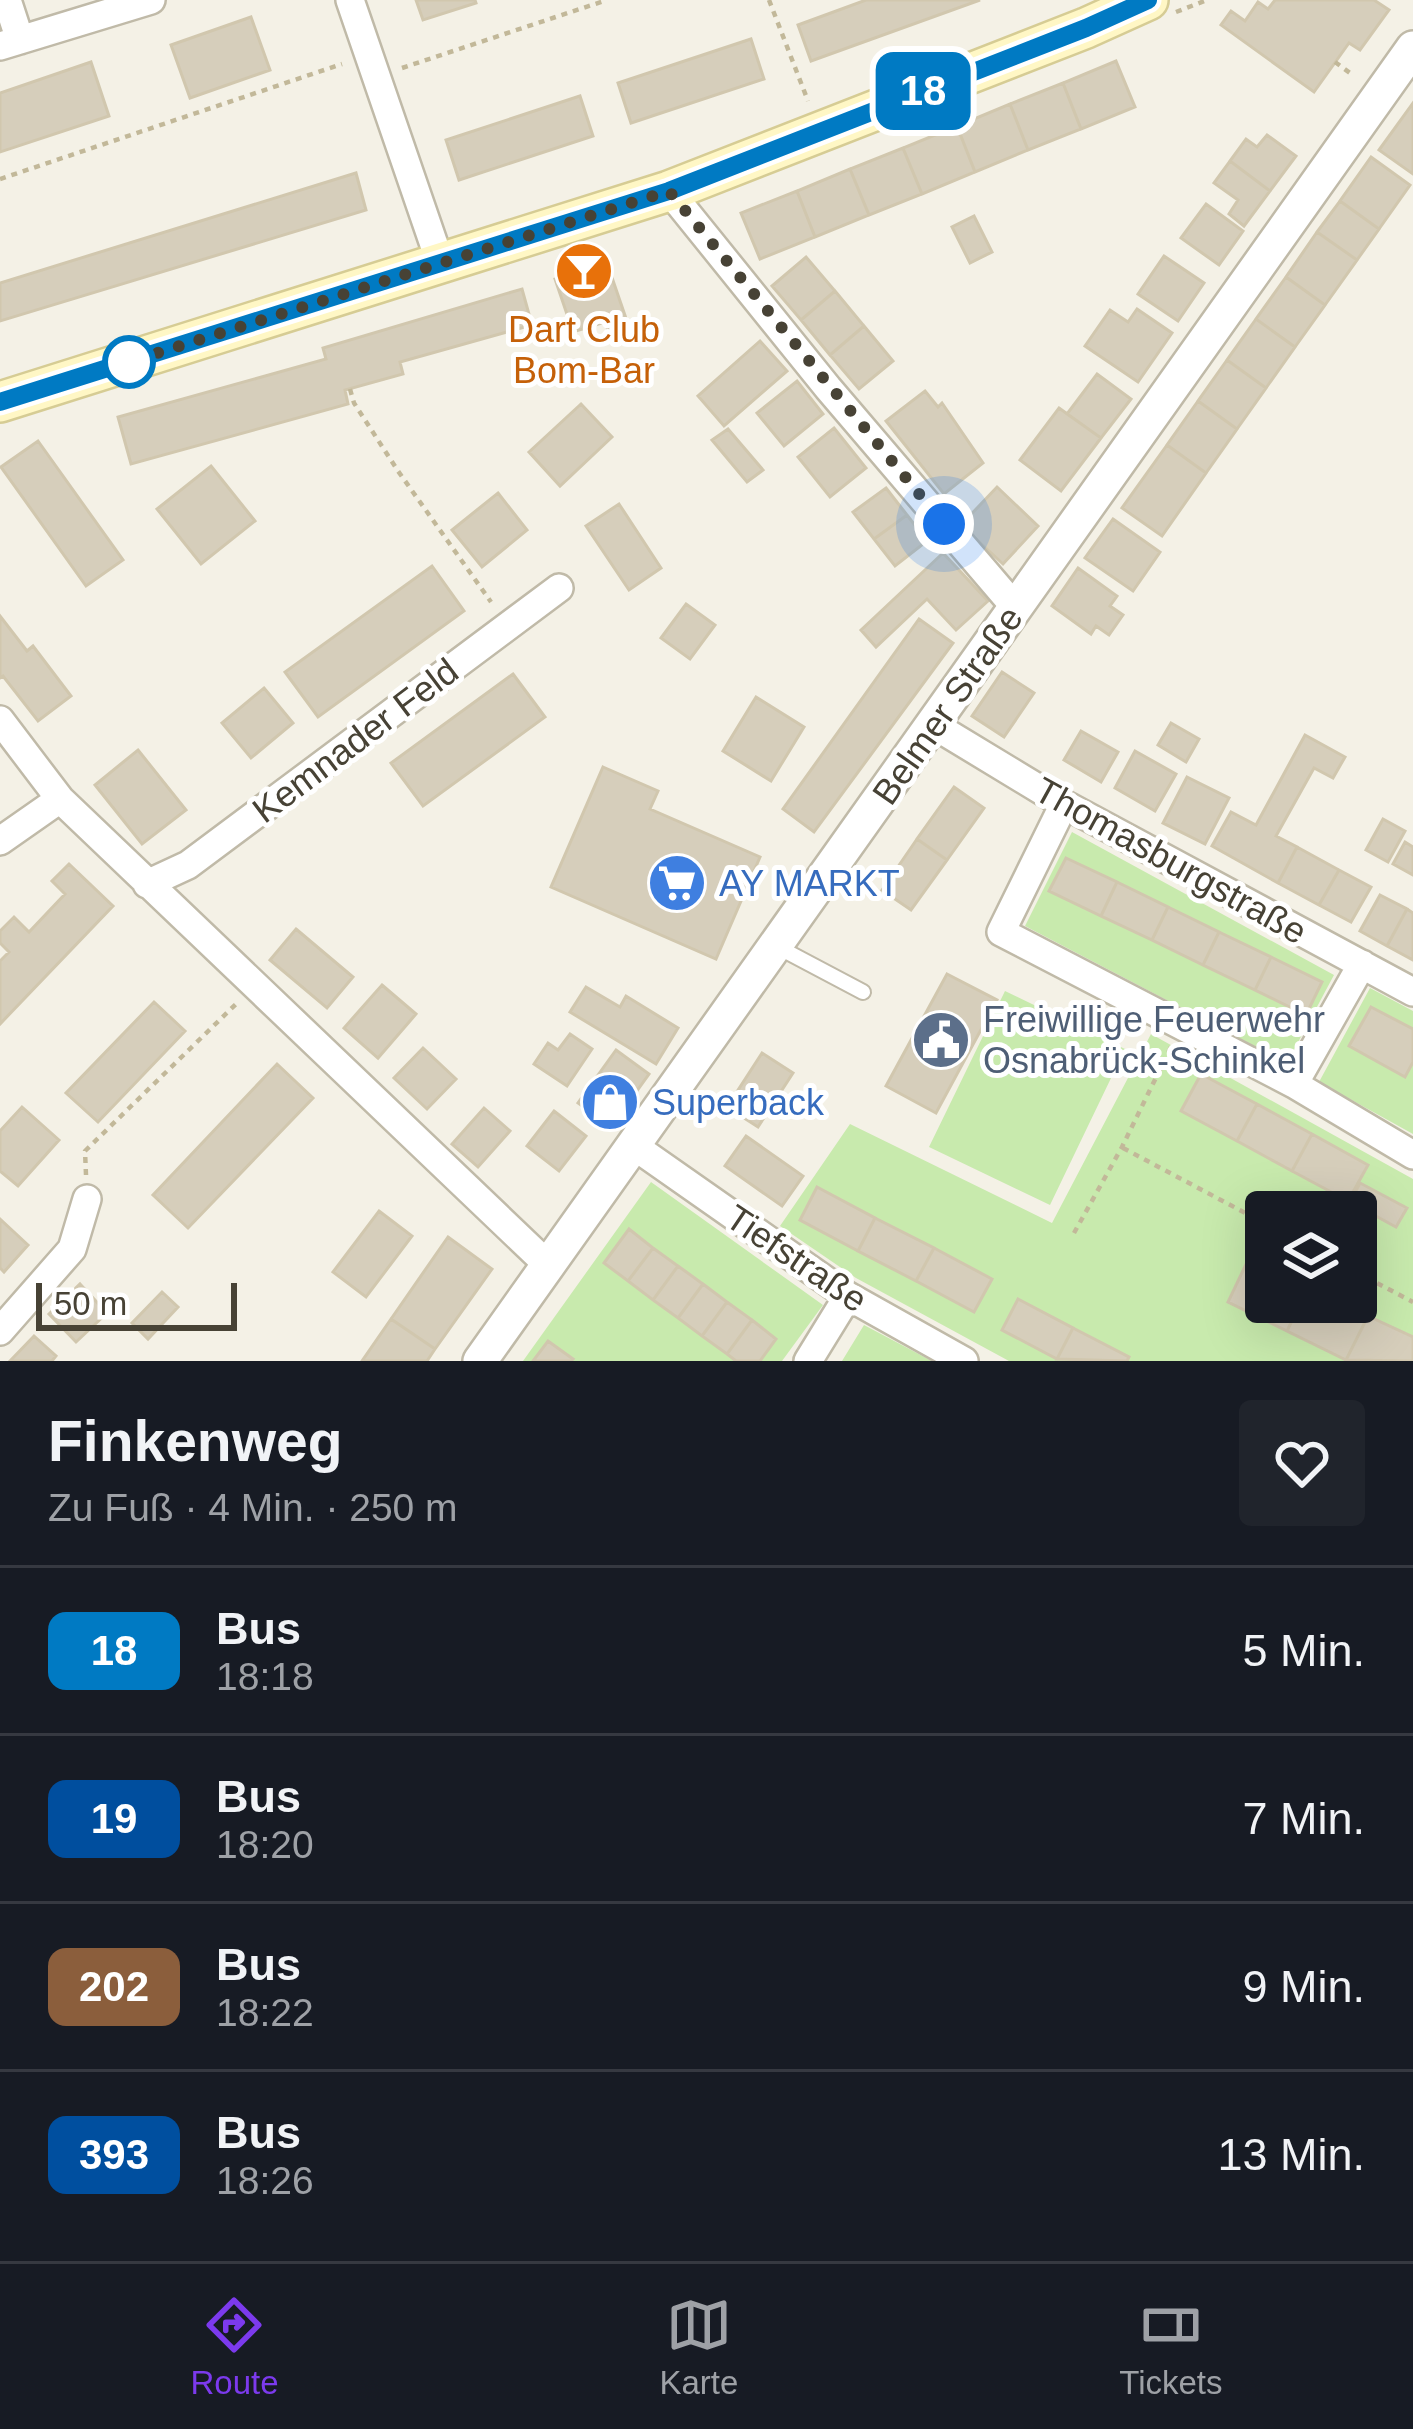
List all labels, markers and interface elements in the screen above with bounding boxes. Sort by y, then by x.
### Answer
line badge: 18 [869,52,977,130]
text: 18 [900,67,946,114]
bar icon: Dart Club Bom-Bar [553,240,615,302]
place label: Dart Club Bom-Bar [508,309,660,391]
unlabelled marker [104,337,154,387]
your location [914,494,974,554]
street label: Belmer Straße [864,598,1031,812]
street label: Kemnader Feld [245,650,466,831]
street label: Thomasburgstraße [1028,769,1314,952]
supermarket icon: AY MARKT [646,852,708,914]
place label: AY MARKT [719,863,900,904]
place label: Freiwillige Feuerwehr Osnabrück-Schinkel [983,999,1325,1081]
public building icon: Freiwillige Feuerwehr Osnabrück-Schinkel [910,1009,972,1071]
shop icon: Superback [579,1071,641,1133]
place label: Superback [652,1082,825,1123]
map controls [1245,1191,1377,1323]
button: layers [1245,1191,1377,1323]
street label: Tiefstraße [719,1196,875,1320]
scale bar [36,1277,237,1330]
text: 50 m [54,1285,127,1322]
button: heart [1239,1400,1365,1526]
text: Finkenweg [48,1409,343,1473]
text: Zu Fuß · 4 Min. · 250 m [48,1486,458,1529]
text: Bus [216,1603,301,1654]
text: 5 Min. [1242,1625,1365,1676]
text: 18 [91,1627,137,1674]
text: 18:18 [216,1655,314,1698]
text: Bus [216,1771,301,1822]
text: 7 Min. [1242,1793,1365,1844]
text: 19 [91,1795,137,1842]
text: 18:20 [216,1823,314,1866]
text: Bus [216,1939,301,1990]
text: 9 Min. [1242,1961,1365,2012]
text: 202 [79,1963,149,2010]
text: 18:22 [216,1991,314,2034]
text: Bus [216,2107,301,2158]
text: 13 Min. [1217,2129,1365,2180]
text: 393 [79,2131,149,2178]
text: 18:26 [216,2159,314,2202]
tab: Route [190,2292,279,2402]
tab: Karte [659,2292,738,2402]
tab: Tickets [1119,2292,1223,2402]

